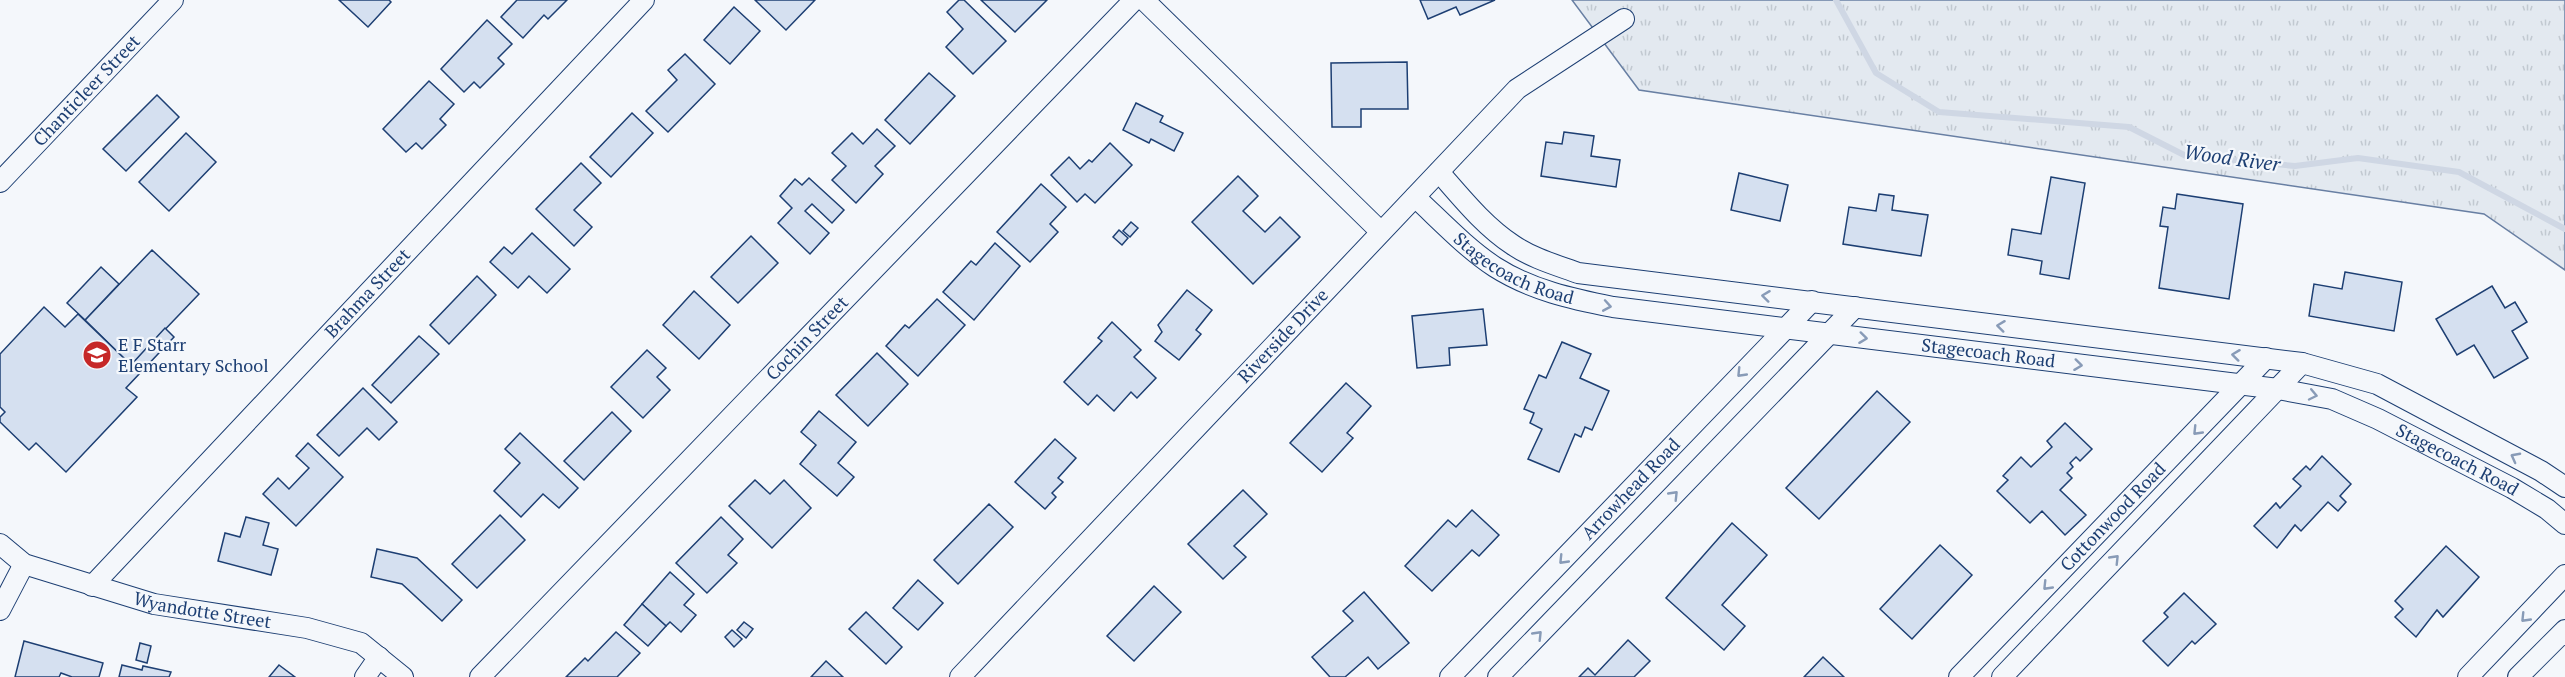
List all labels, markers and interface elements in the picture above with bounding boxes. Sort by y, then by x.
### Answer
street label: Chanticleer Street [27,29,145,151]
water label: Wood River [2182,137,2283,178]
street label: Stagecoach Road [1449,226,1577,309]
street label: Brahma Street [319,242,415,343]
street label: Riverside Drive [1232,283,1333,387]
street label: Cochin Street [760,290,853,385]
one-way arrow [1761,290,1770,302]
one-way arrow [1603,299,1612,311]
one-way arrow [1996,320,2005,332]
one-way arrow [1859,331,1868,343]
place label: E F Starr Elementary School [118,332,269,377]
street label: Stagecoach Road [1920,332,2057,372]
school or university icon: E F Starr Elementary School [81,339,113,371]
one-way arrow [2232,349,2241,362]
one-way arrow [2073,358,2082,370]
one-way arrow [1738,366,1749,377]
one-way arrow [2307,388,2317,401]
street label: Stagecoach Road [2392,417,2524,500]
one-way arrow [2193,424,2204,435]
street label: Arrowhead Road [1576,432,1685,544]
one-way arrow [2510,453,2521,464]
street label: Cottonwood Road [2054,457,2170,576]
one-way arrow [1666,491,1677,502]
one-way arrow [1559,553,1570,563]
one-way arrow [2108,555,2119,566]
one-way arrow [2043,579,2054,590]
street label: Wyandotte Street [131,585,273,633]
one-way arrow [2521,610,2532,621]
one-way arrow [1531,631,1542,641]

